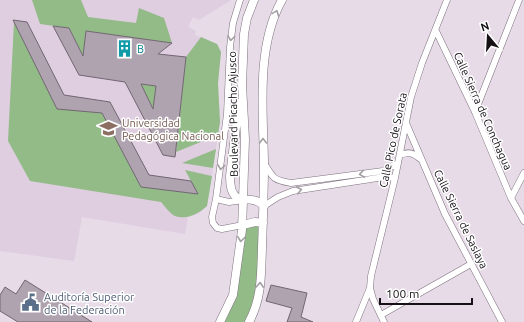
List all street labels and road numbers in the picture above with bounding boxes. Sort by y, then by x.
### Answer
street label: Calle Sierra de Conchagua [452,50,514,172]
street label: Boulevard Picacho Ajusco [226,51,240,177]
street label: Calle Pico de Sorata [377,91,409,189]
street label: Calle Sierra de Saslaya [432,168,490,270]

